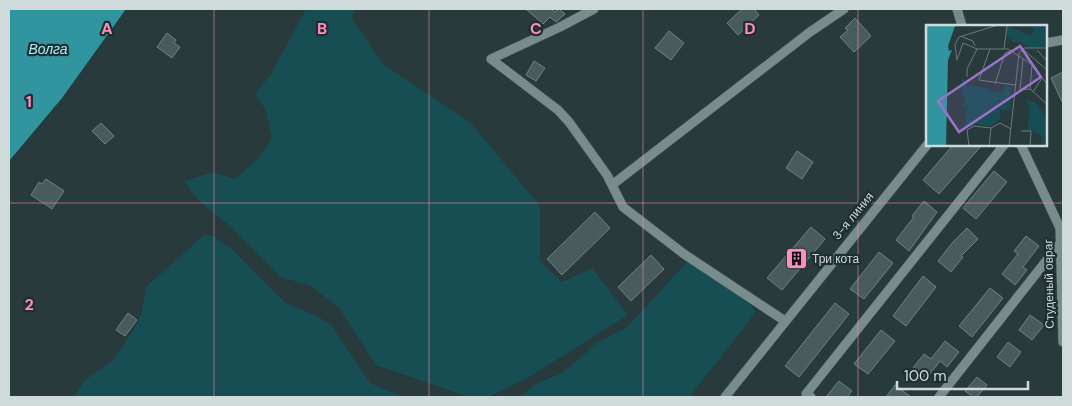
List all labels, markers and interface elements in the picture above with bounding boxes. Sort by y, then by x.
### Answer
text: A [101,18,113,39]
text: B [317,18,327,39]
text: C [530,18,542,39]
text: D [744,18,756,39]
inset map [926,25,1047,146]
water label: Волга [28,40,68,58]
text: 1 [26,91,32,112]
street label: 3-я линия [829,189,877,243]
street label: Студеный овраг [1040,238,1058,329]
building icon: Три кота [784,247,808,271]
place label: Три кота [812,251,859,267]
text: 2 [24,294,34,315]
scale bar [897,358,1028,390]
text: 100 m [904,366,947,386]

